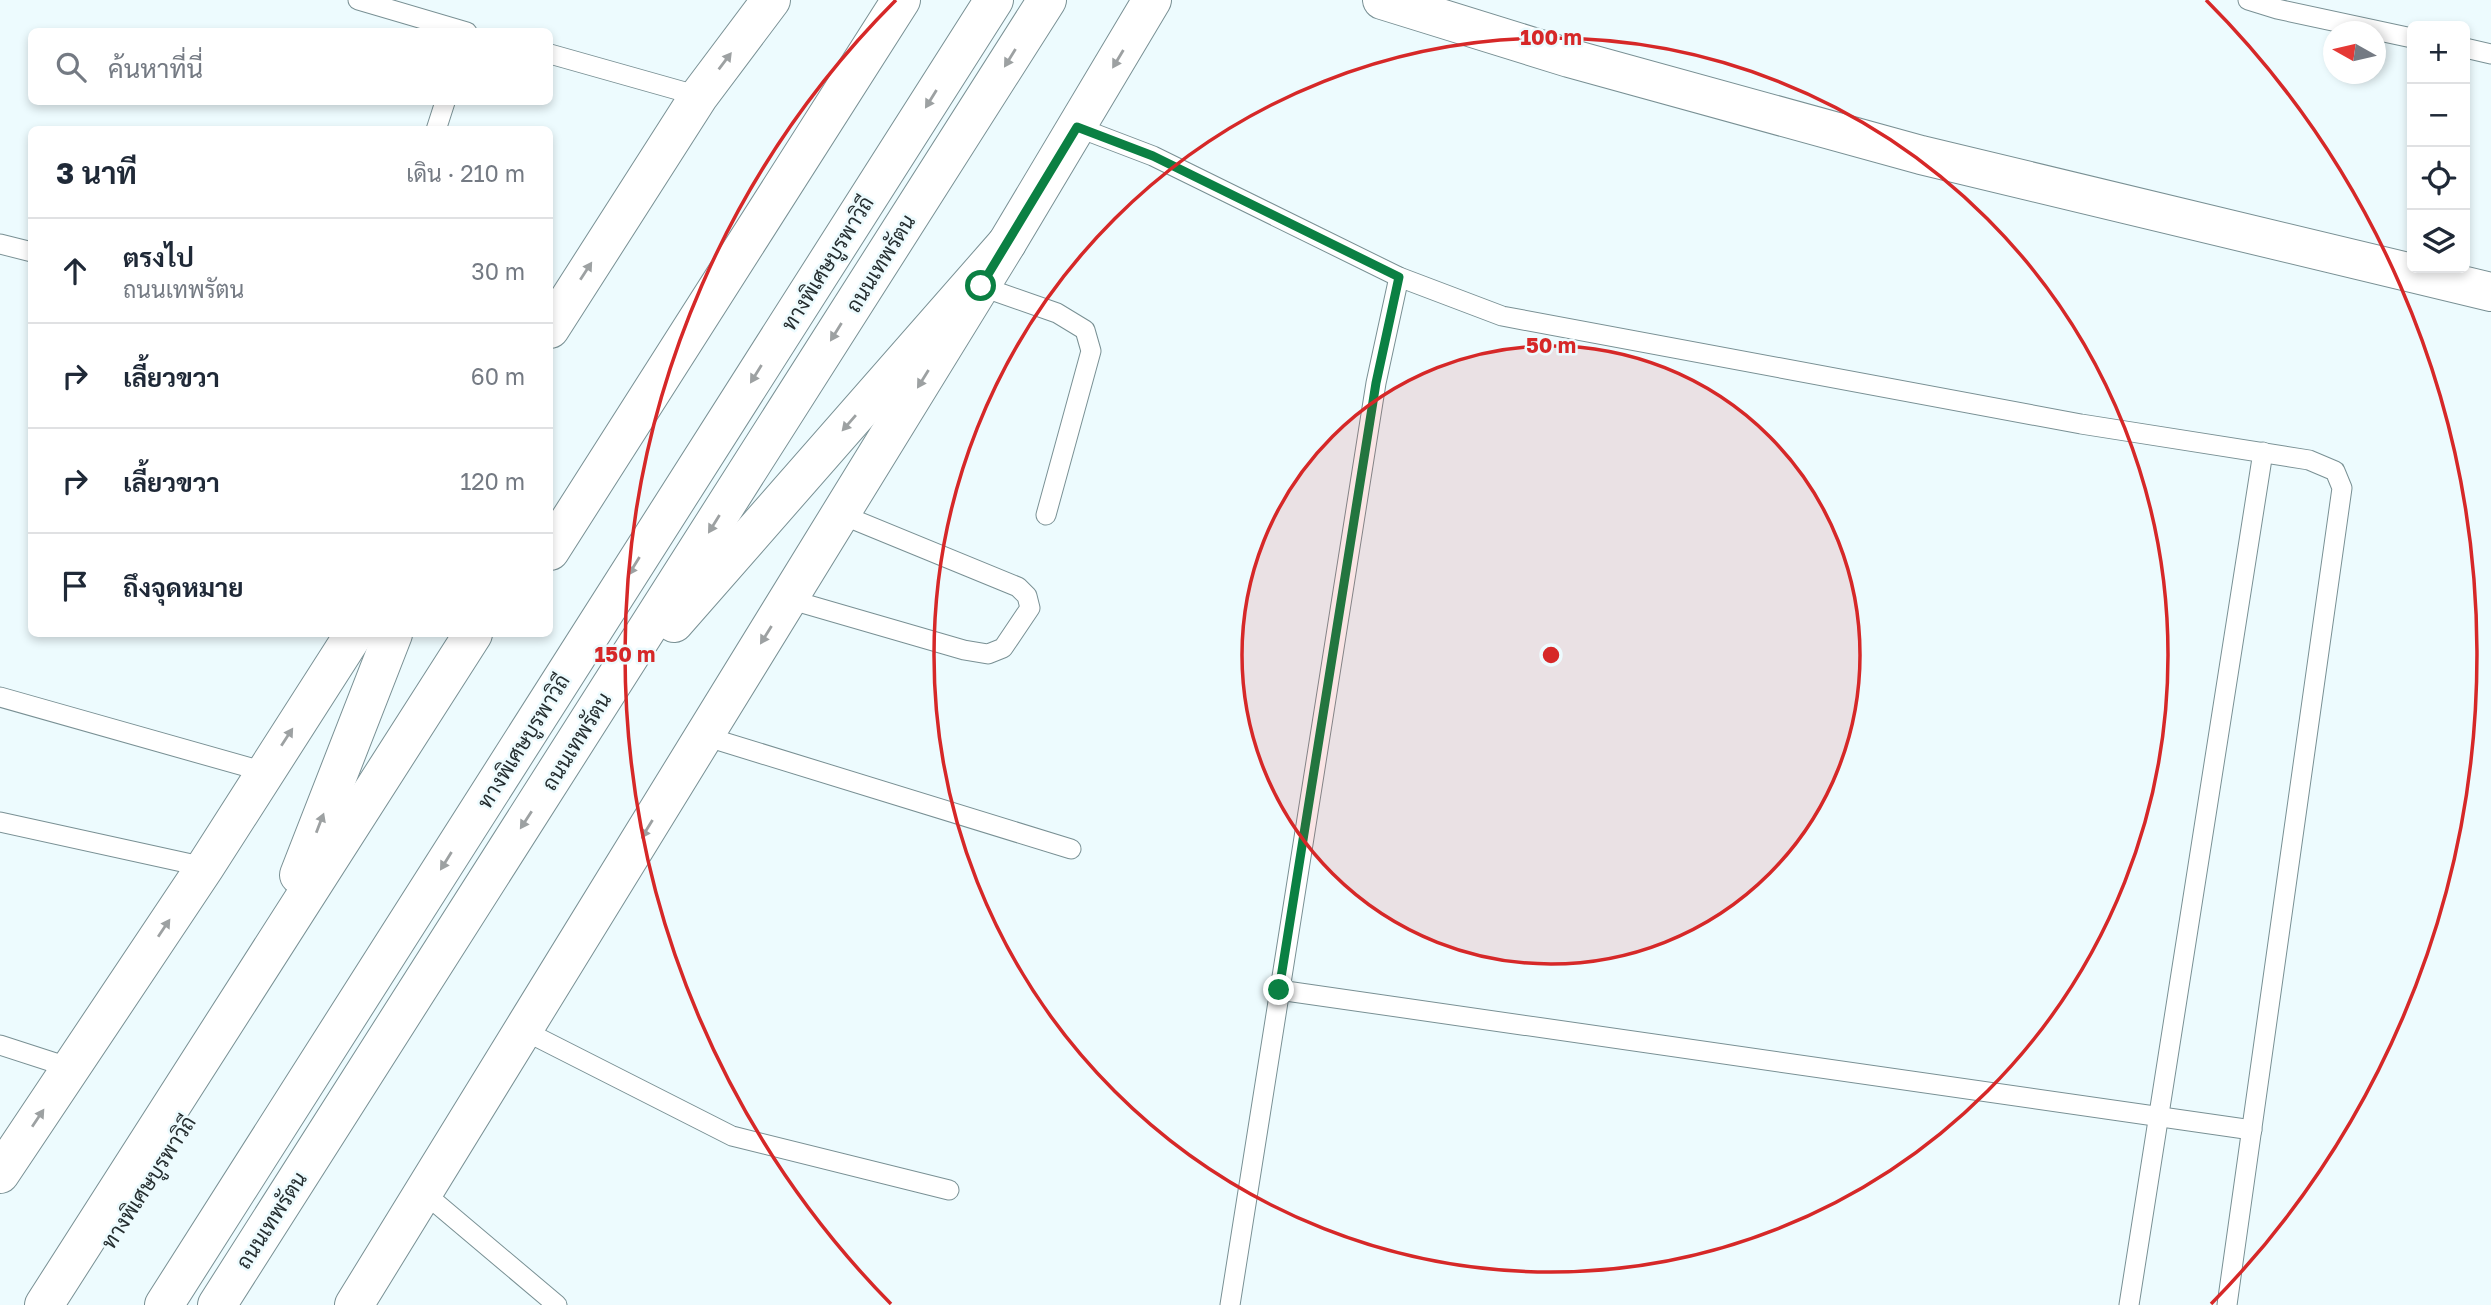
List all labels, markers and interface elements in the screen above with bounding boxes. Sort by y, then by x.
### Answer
north arrow [2323,21,2386,84]
map controls [2407,21,2470,273]
button: + [2407,21,2470,84]
text: 100 m [1520,24,1582,50]
search box [28,28,553,105]
icon: search [52,48,90,86]
one-way arrow [1004,48,1017,67]
one-way arrow [1111,49,1124,68]
one-way arrow [718,52,732,70]
text: ค้นหาที่นี่ [108,53,203,84]
button: − [2407,84,2470,147]
one-way arrow [924,90,938,108]
button: locate [2407,147,2470,210]
text: 3 นาที [56,155,137,191]
text: เดิน · 210 m [406,159,525,187]
street label: ทางพิเศษบูรพาวิถี [775,191,881,337]
street label: ถนนเทพรัตน [840,209,920,317]
button: layers [2407,210,2470,273]
text: ตรงไป [123,242,194,273]
icon: ahead [56,252,94,290]
text: 30 m [471,257,525,285]
one-way arrow [580,261,593,281]
route start [965,270,996,301]
text: ถนนเทพรัตน [123,275,244,303]
one-way arrow [829,323,842,342]
text: 50 m [1526,332,1576,358]
icon: right [56,357,94,395]
text: เลี้ยวขวา [123,362,220,393]
text: 60 m [471,362,525,390]
one-way arrow [750,364,763,383]
one-way arrow [917,369,930,388]
one-way arrow [841,414,857,432]
icon: right [56,462,94,500]
text: เลี้ยวขวา [123,467,220,498]
text: 120 m [460,467,525,495]
one-way arrow [707,515,720,534]
one-way arrow [628,556,641,575]
icon: arrive [56,567,94,605]
text: ถึงจุดหมาย [123,572,244,603]
one-way arrow [759,626,772,645]
text: 150 m [595,641,655,667]
centre of rings [1539,643,1563,667]
street label: ทางพิเศษบูรพาวิถี [471,669,577,815]
street label: ถนนเทพรัตน [536,687,616,795]
one-way arrow [281,728,294,747]
one-way arrow [519,810,532,829]
one-way arrow [314,812,325,833]
one-way arrow [641,820,653,839]
one-way arrow [440,851,453,871]
one-way arrow [157,918,170,938]
route end [1263,974,1294,1005]
one-way arrow [31,1109,45,1127]
street label: ทางพิเศษบูรพาวิถี [95,1110,203,1255]
street label: ถนนเทพรัตน [230,1167,312,1273]

